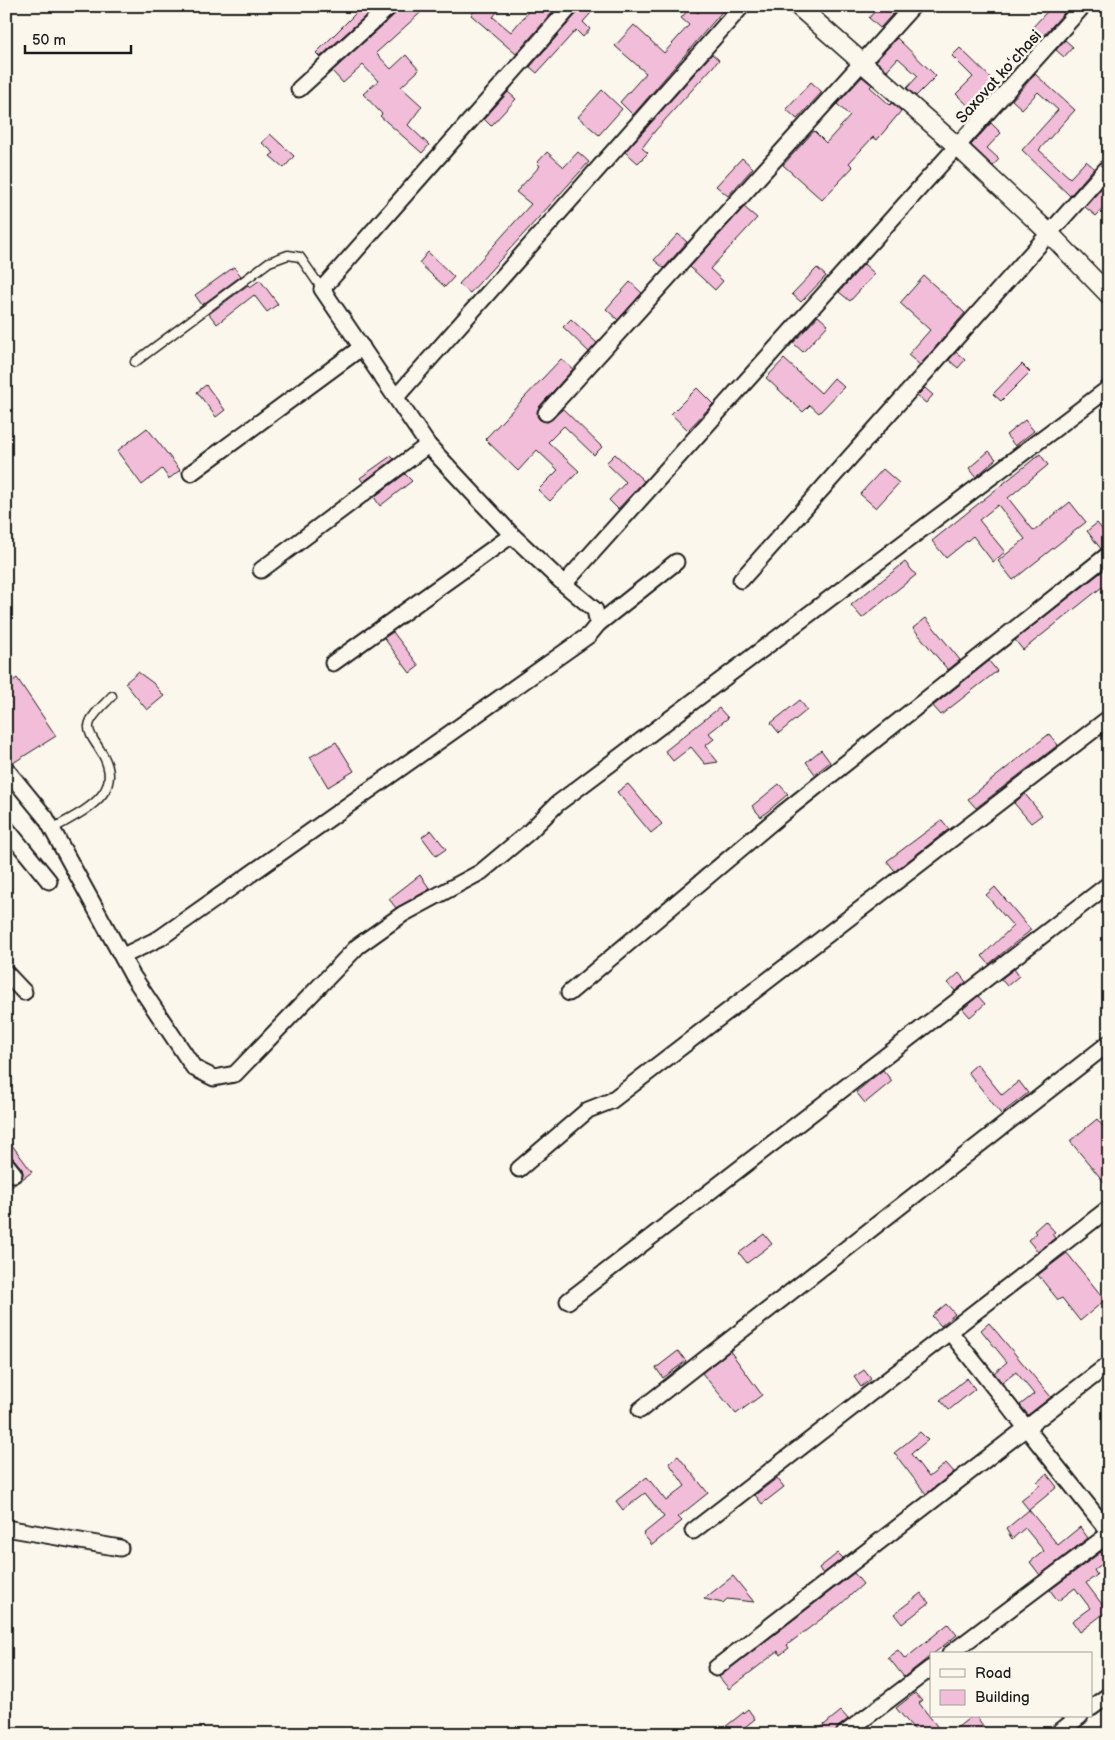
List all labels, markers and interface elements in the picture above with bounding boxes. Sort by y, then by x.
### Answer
scale bar [25,22,131,54]
street label: Saxovat koʻchasi [952,27,1046,128]
text: 50 m [32,31,66,50]
legend [930,1652,1092,1718]
text: Road [975,1664,1011,1683]
text: Building [975,1688,1030,1707]

